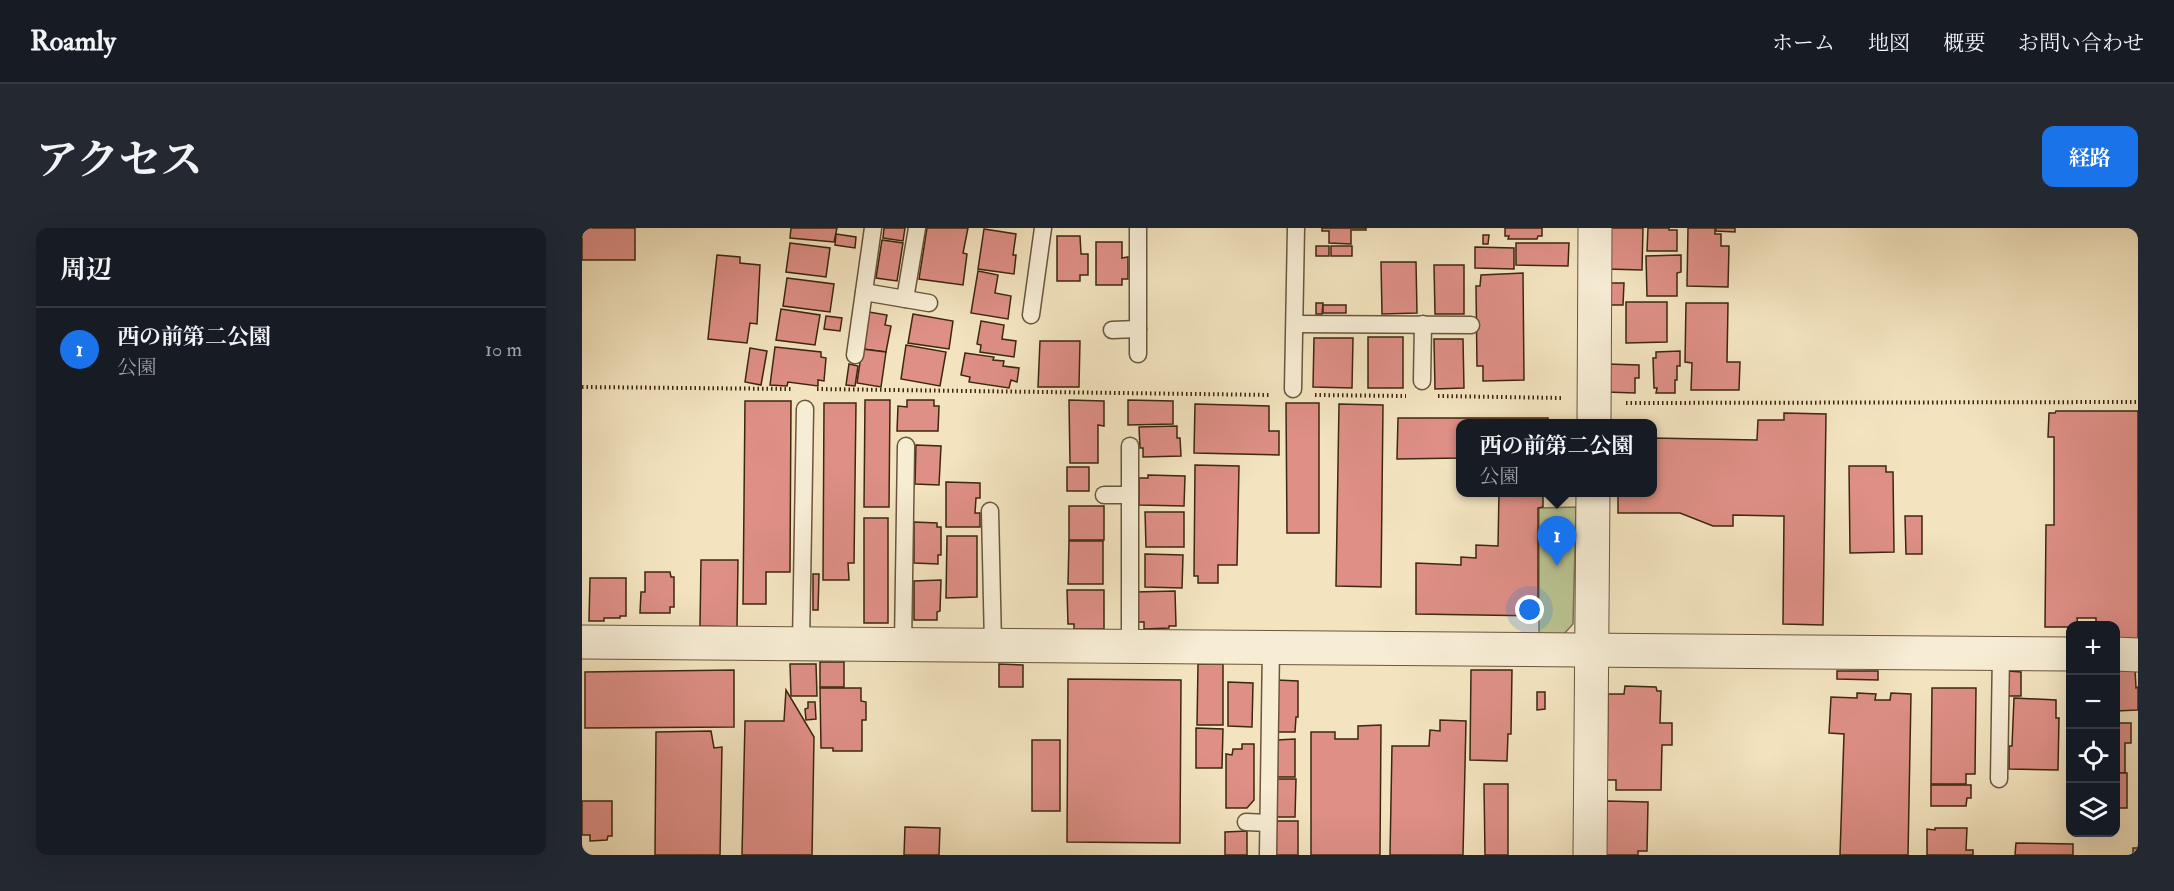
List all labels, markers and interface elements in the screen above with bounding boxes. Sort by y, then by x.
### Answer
text: Roamly [30,24,116,59]
text: ホーム [1772,30,1835,57]
text: 地図 [1868,30,1910,57]
text: 概要 [1943,30,1985,57]
text: お問い合わせ [2018,30,2144,57]
button: 経路 [2042,126,2138,187]
text: アクセス [36,135,203,187]
text: 周辺 [60,254,112,286]
text: 西の前第二公園 [117,323,271,351]
text: 1 [76,337,83,362]
text: 10 m [485,337,522,362]
text: 公園 [117,355,157,380]
popup [1456,419,1657,497]
text: 西の前第二公園 [1479,432,1634,460]
text: 公園 [1479,464,1519,489]
pin: 1 [1538,516,1576,566]
your location [1515,595,1544,624]
map controls [2066,621,2120,837]
button: + [2066,621,2120,675]
button: − [2066,675,2120,729]
button: locate [2066,729,2120,783]
button: layers [2066,783,2120,837]

